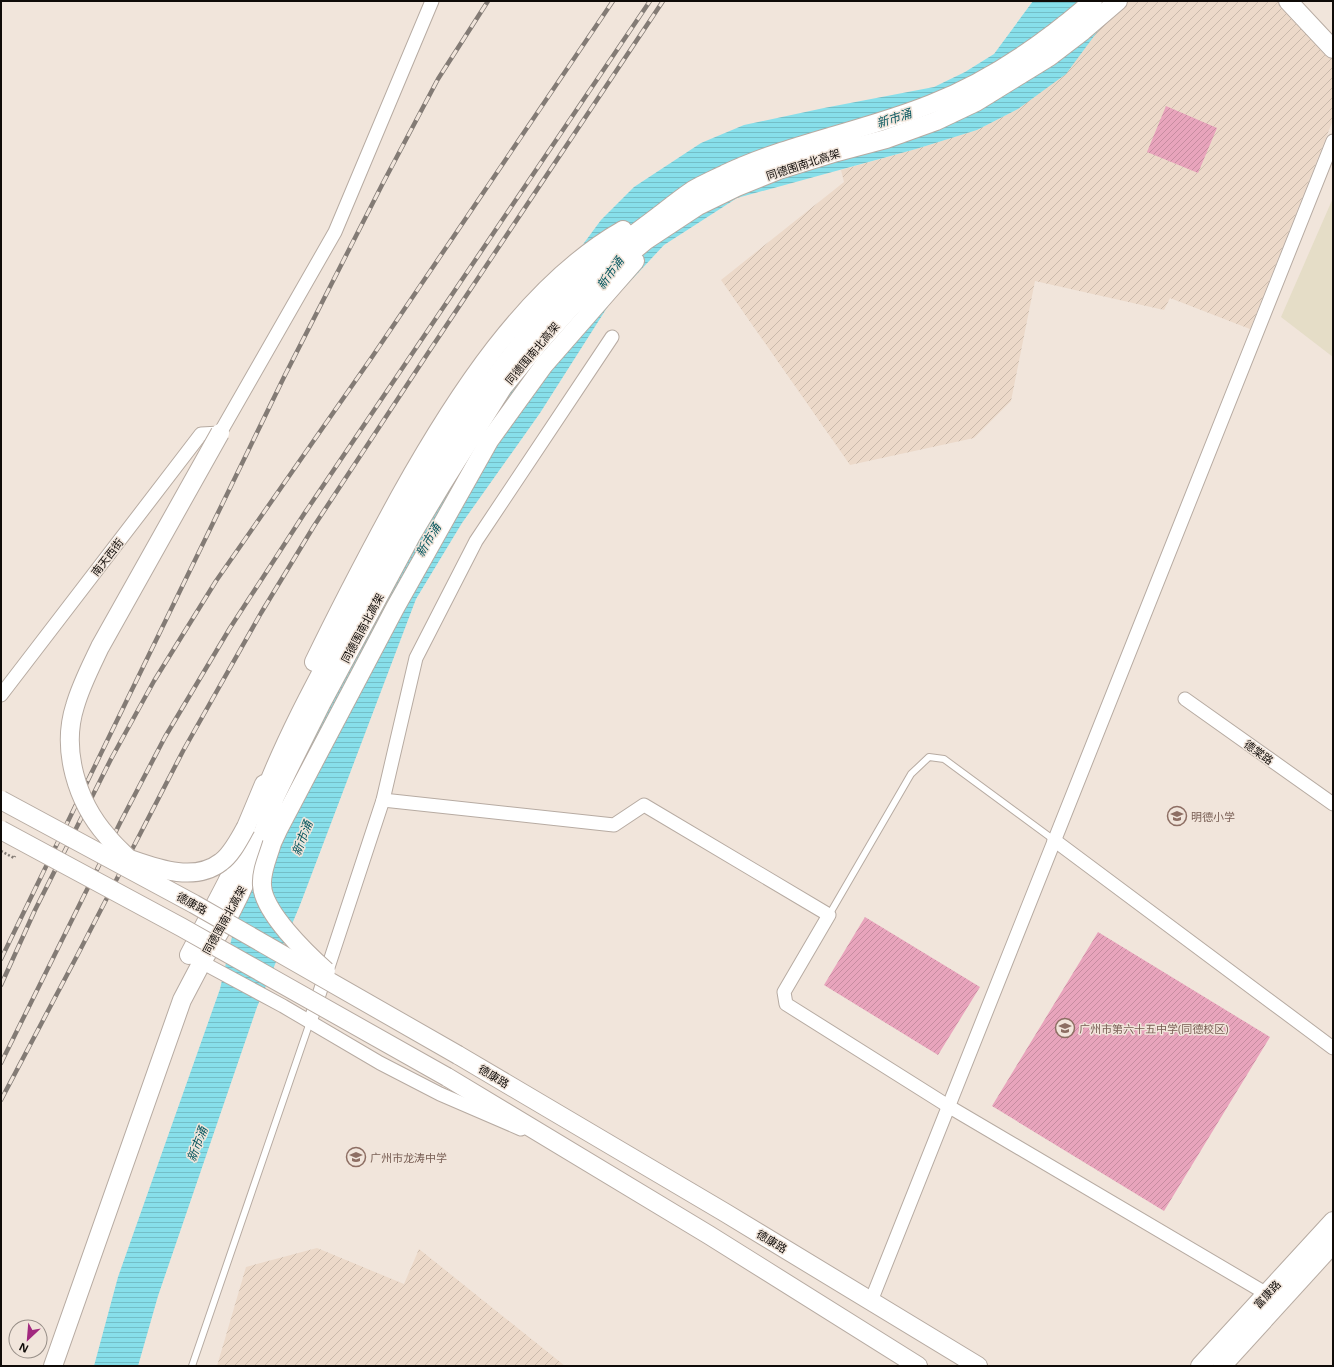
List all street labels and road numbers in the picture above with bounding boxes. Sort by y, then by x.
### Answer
street label: 同德围南北高架 [764,145,842,183]
street label: 同德围南北高架 [502,319,562,387]
street label: 南天西街 [88,535,126,579]
street label: 同德围南北高架 [337,590,387,666]
street label: 德棠路 [1241,736,1277,768]
street label: 同德围南北高架 [199,883,249,957]
street label: 德康路 [174,888,210,918]
street label: 德康路 [476,1061,512,1091]
street label: 德康路 [754,1226,790,1256]
street label: 富康路 [1250,1277,1284,1311]

